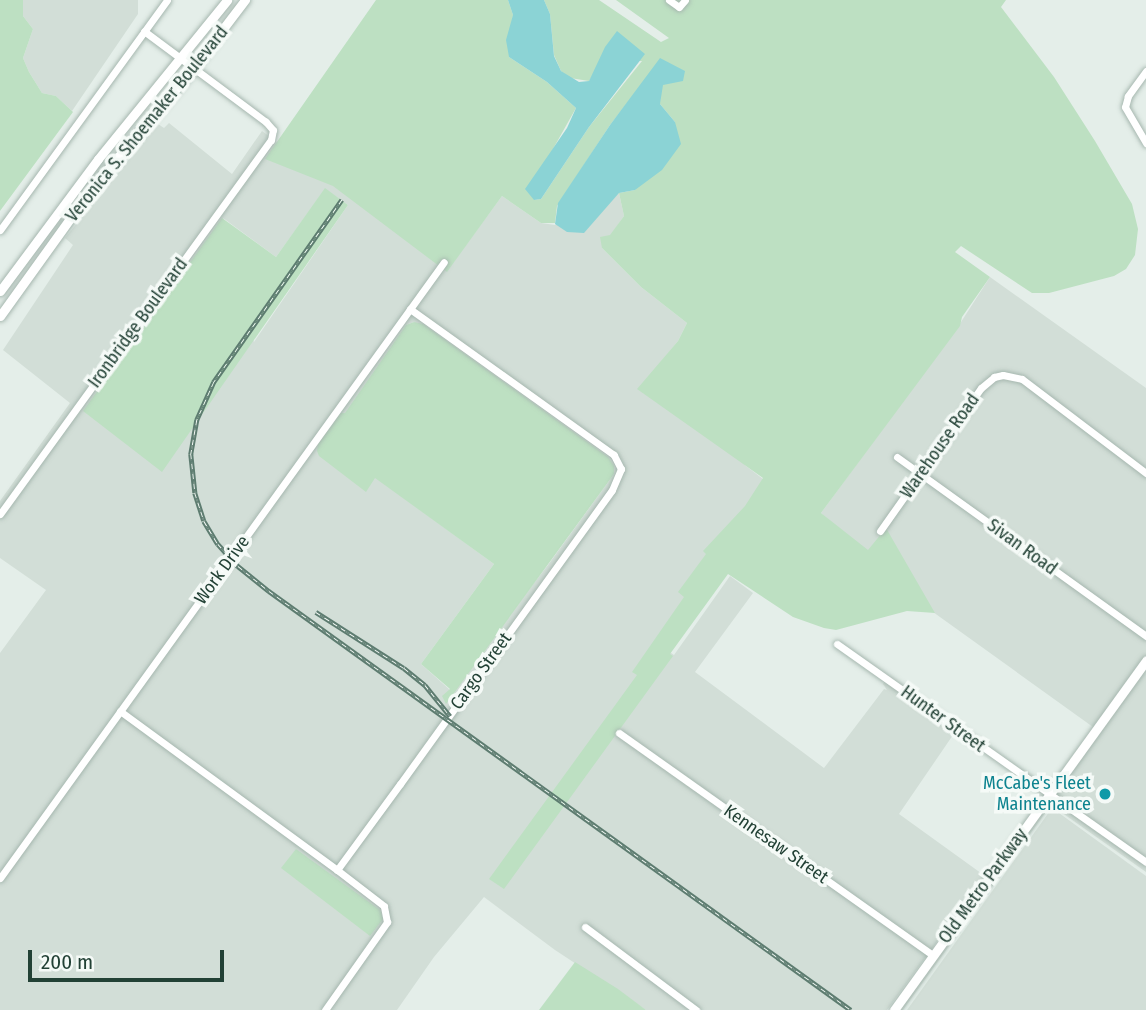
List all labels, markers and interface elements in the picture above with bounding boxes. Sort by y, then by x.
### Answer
street label: Veronica S. Shoemaker Boulevard [61,22,233,226]
street label: Ironbridge Boulevard [84,254,192,392]
street label: Warehouse Road [896,389,984,503]
street label: Sivan Road [983,514,1061,580]
street label: Work Drive [190,531,254,609]
street label: Cargo Street [446,628,516,714]
street label: Hunter Street [897,681,989,757]
place label: McCabe's Fleet Maintenance [983,773,1091,816]
marker: McCabe's Fleet Maintenance [1097,786,1113,802]
street label: Kennesaw Street [720,800,832,888]
street label: Old Metro Parkway [934,824,1032,948]
scale bar [32,936,228,980]
text: 200 m [41,949,93,975]

